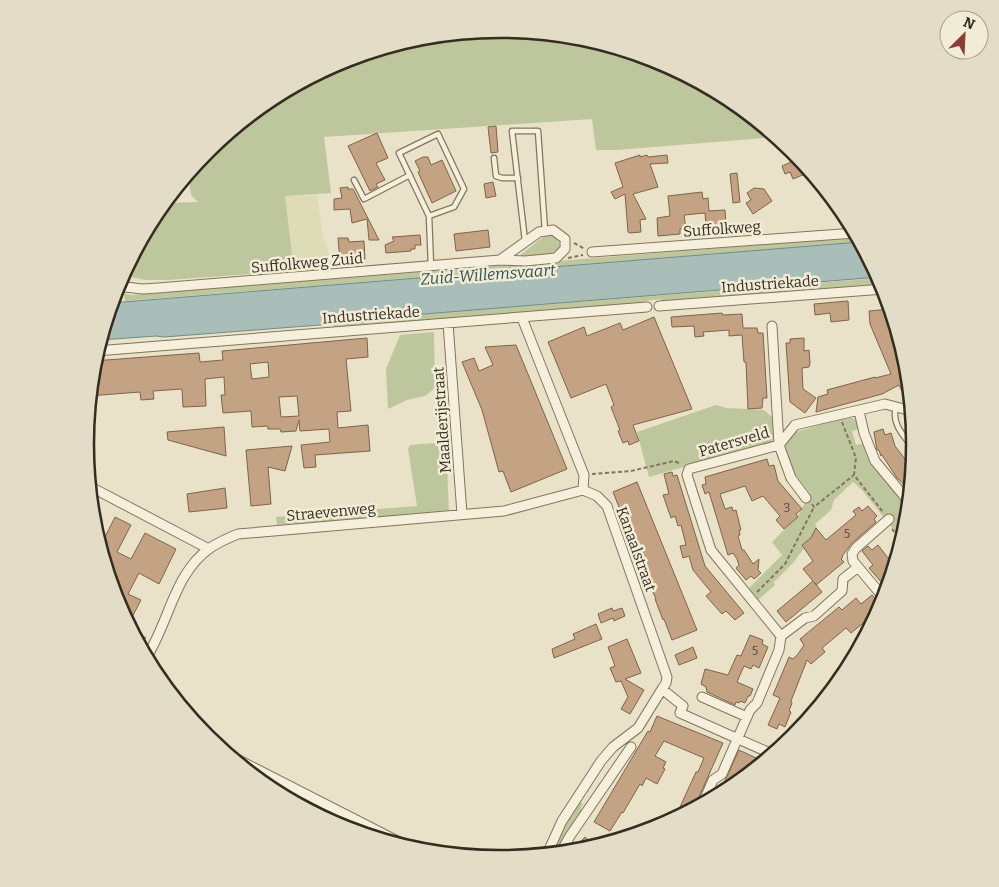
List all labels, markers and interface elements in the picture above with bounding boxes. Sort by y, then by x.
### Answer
north arrow [939,10,989,60]
text: N [961,14,978,34]
street label: Suffolkweg [683,217,761,241]
street label: Suffolkweg Zuid [250,249,364,277]
water label: Zuid-Willemsvaart [420,260,556,289]
street label: Industriekade [720,272,820,296]
street label: Industriekade [321,303,421,327]
street label: Maalderijstraat [429,366,455,474]
street label: Patersveld [697,423,771,461]
street label: Straevenweg [286,499,376,525]
house number: 3 [784,501,791,515]
street label: Kanaalstraat [612,504,660,594]
house number: 5 [844,527,850,541]
house number: 5 [752,644,758,658]

